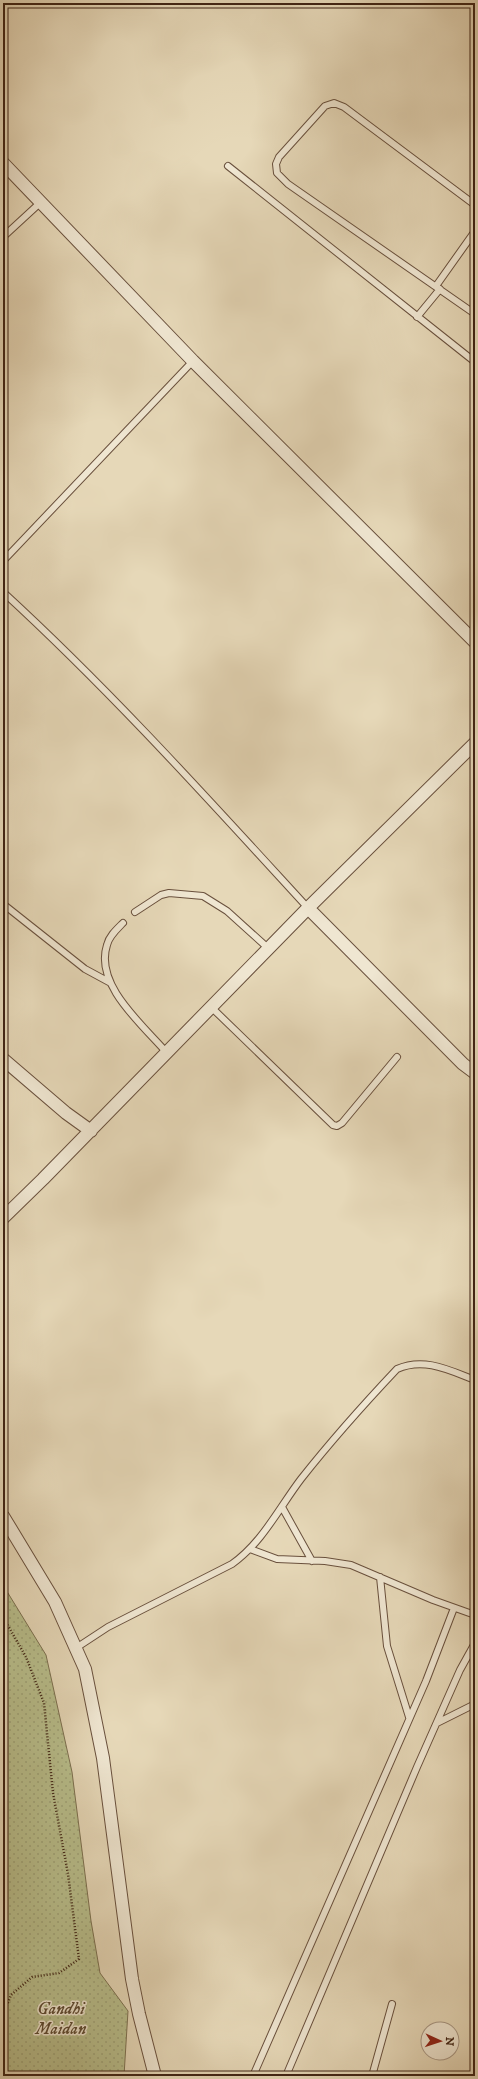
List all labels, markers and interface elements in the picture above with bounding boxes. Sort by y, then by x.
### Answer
park label: Gandhi Maidan [35,1998,87,2040]
north arrow [420,2021,460,2061]
text: N [442,2037,456,2046]

